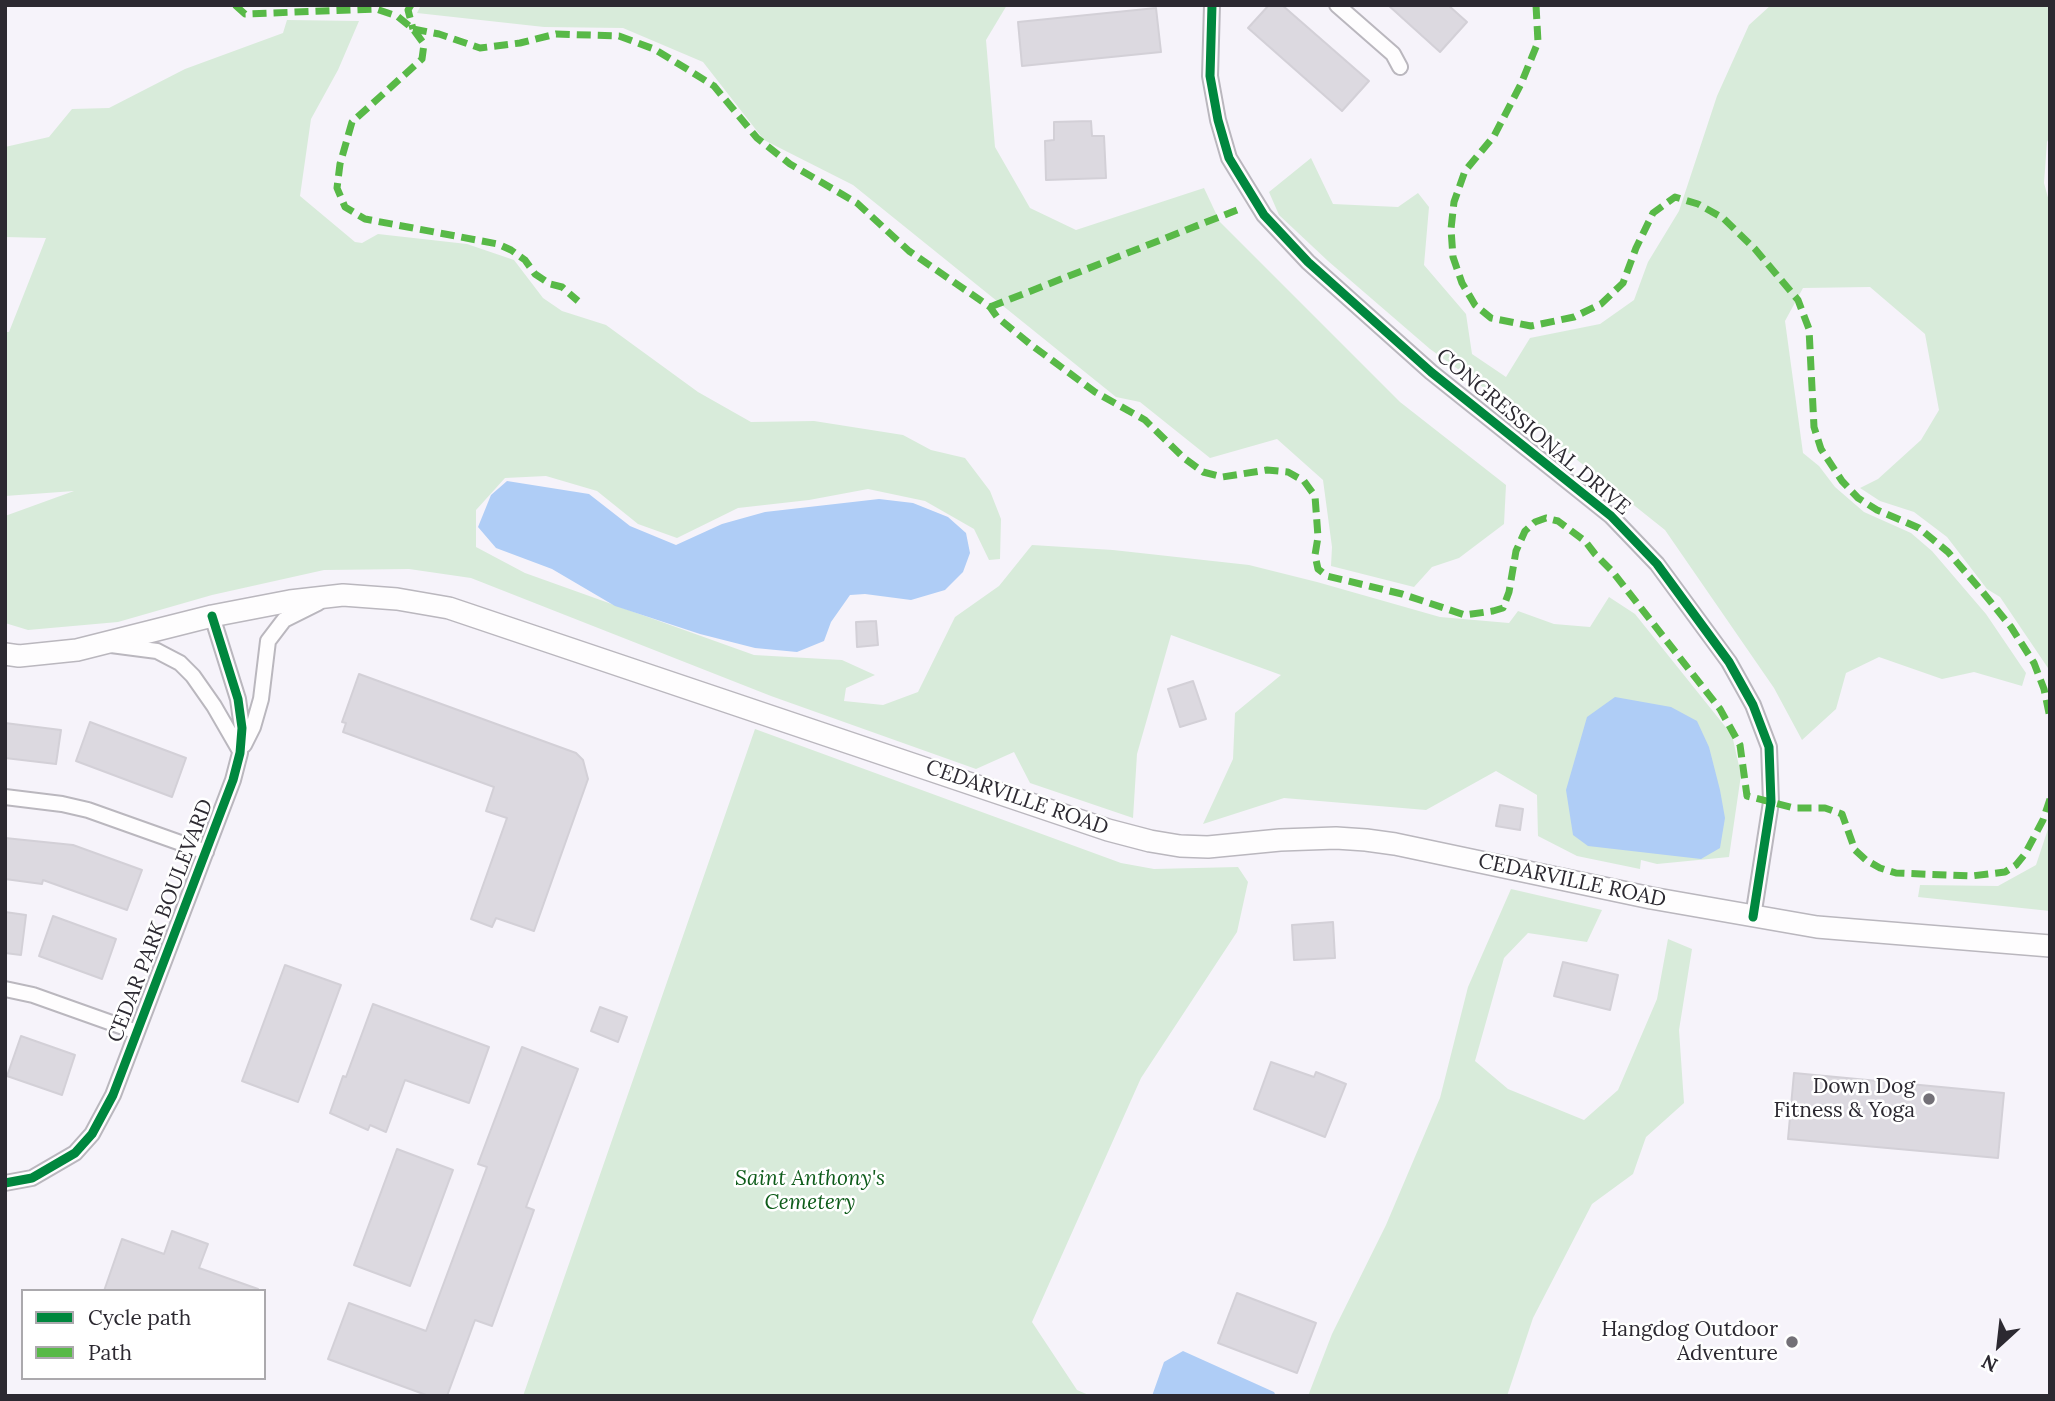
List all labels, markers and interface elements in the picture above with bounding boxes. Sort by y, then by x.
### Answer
street label: CONGRESSIONAL DRIVE [1431,343,1635,521]
street label: CEDARVILLE ROAD [922,755,1112,841]
street label: CEDAR PARK BOULEVARD [103,796,219,1046]
street label: CEDARVILLE ROAD [1476,849,1668,913]
place label: Down Dog Fitness & Yoga [1773,1074,1915,1124]
marker: Down Dog Fitness & Yoga [1921,1091,1937,1107]
park label: Saint Anthony's Cemetery [735,1166,885,1216]
legend [21,1289,266,1380]
text: Cycle path [88,1304,191,1331]
north arrow [1964,1310,2034,1380]
place label: Hangdog Outdoor Adventure [1601,1317,1778,1367]
marker: Hangdog Outdoor Adventure [1784,1334,1800,1350]
text: Path [88,1339,132,1366]
text: N [1977,1350,2001,1378]

